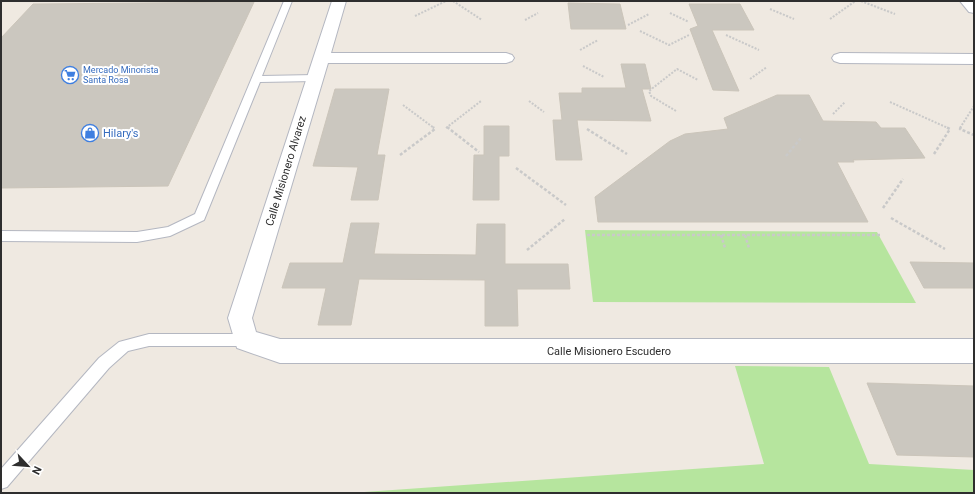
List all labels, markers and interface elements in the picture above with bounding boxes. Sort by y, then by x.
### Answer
supermarket icon: Mercado Minorista Santa Rosa [60,65,80,85]
place label: Mercado Minorista Santa Rosa [83,65,159,85]
street label: Calle Misionero Alvarez [263,114,309,228]
shop icon: Hilary's [80,123,100,143]
place label: Hilary's [103,127,139,140]
street label: Calle Misionero Escudero [547,345,671,358]
north arrow [8,446,48,486]
text: N [29,464,44,477]

